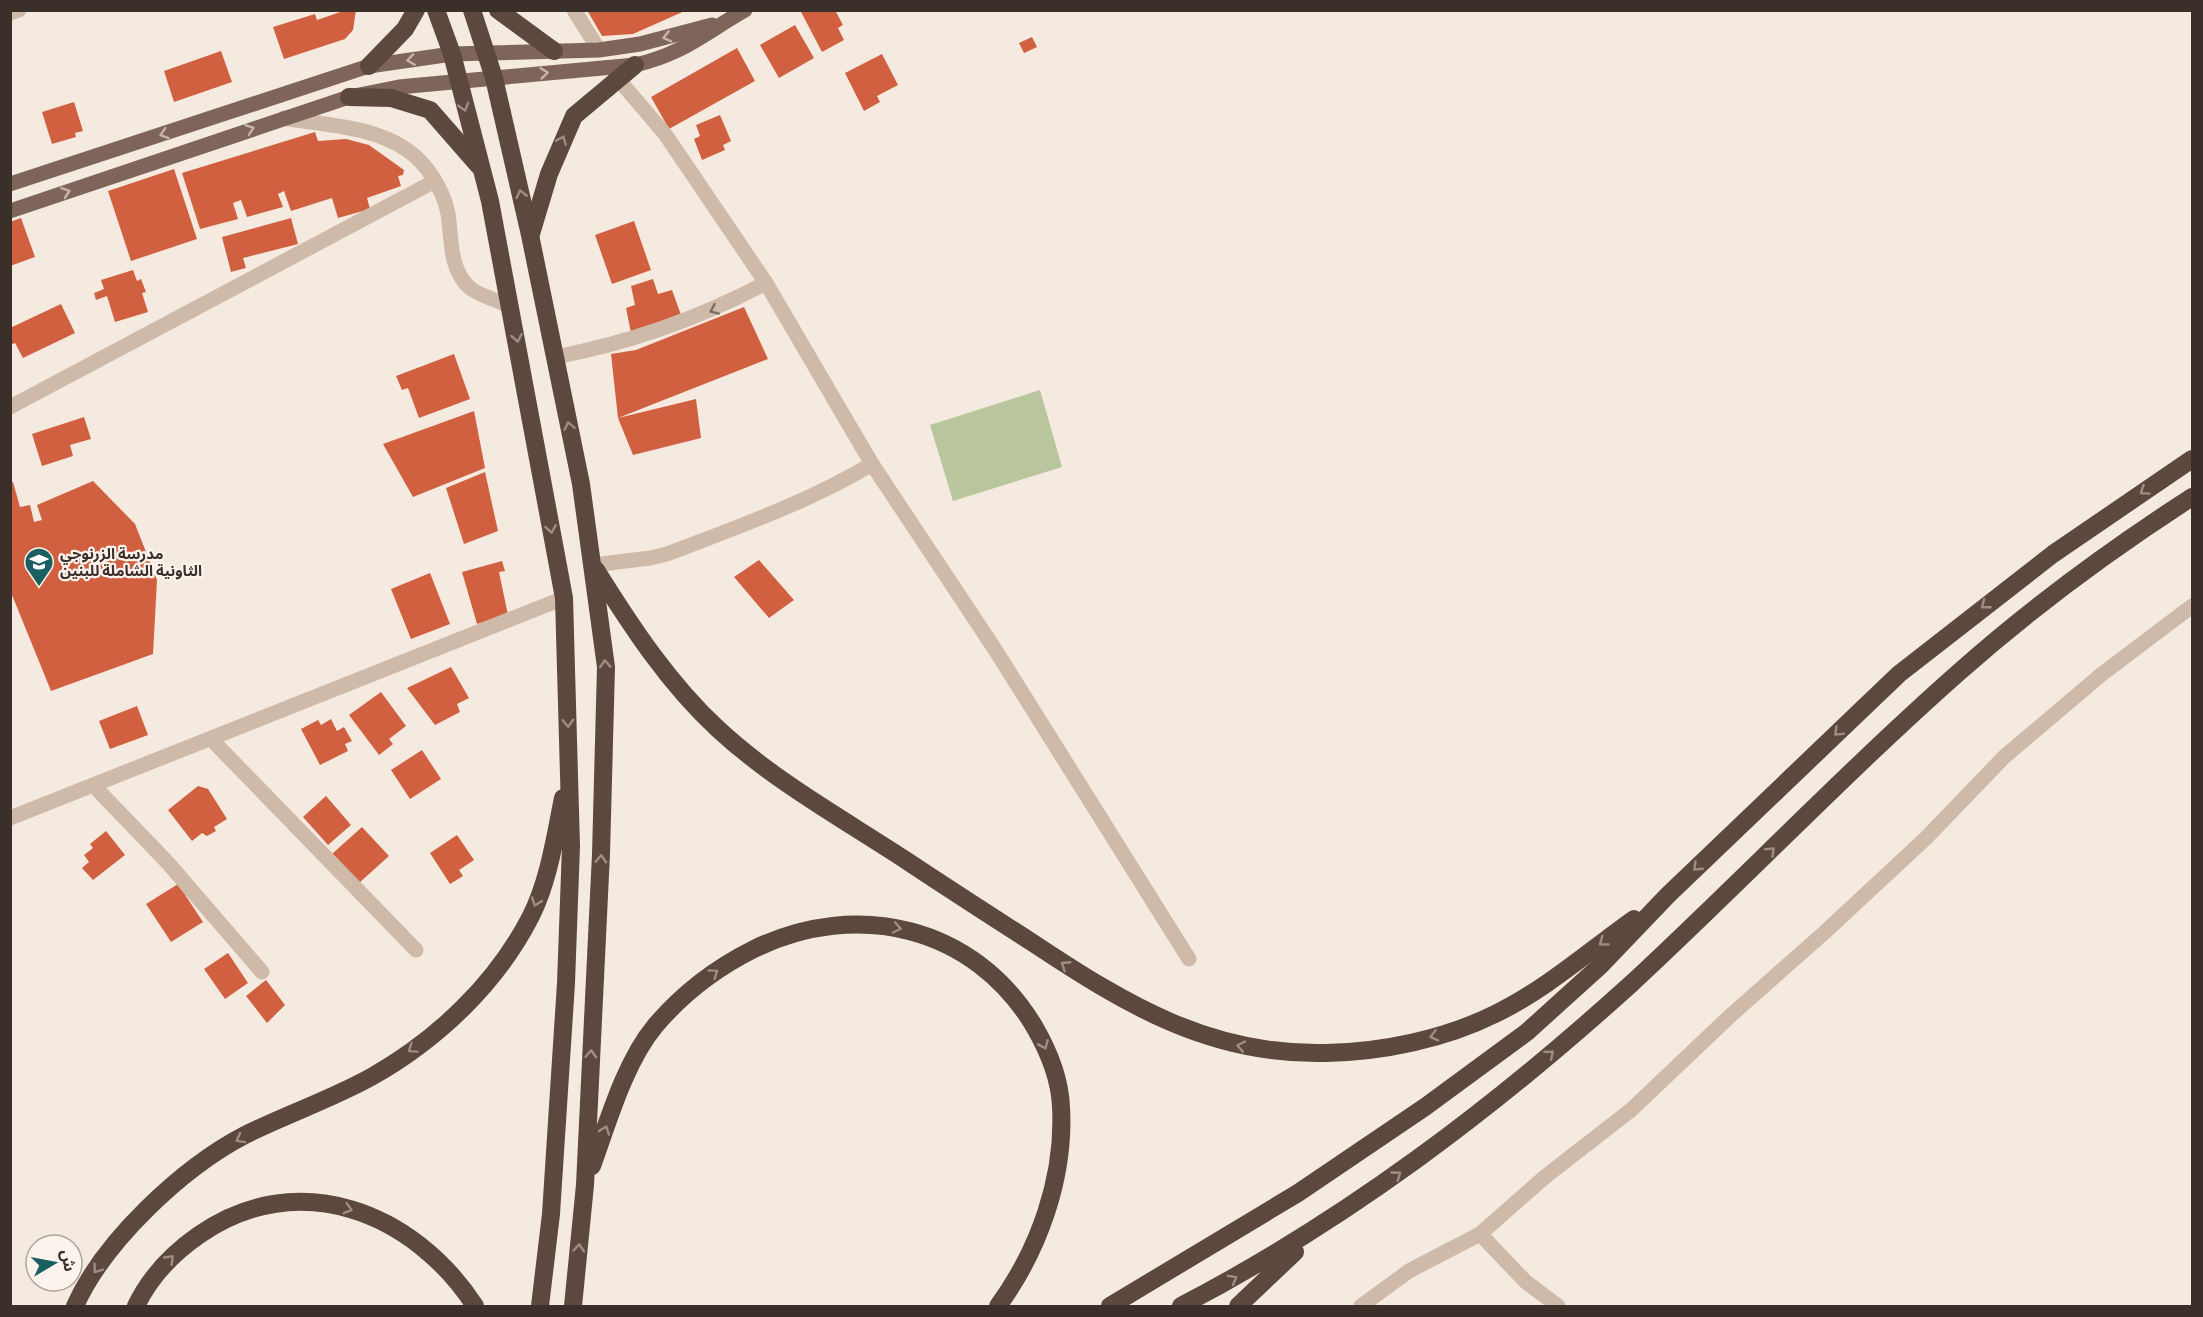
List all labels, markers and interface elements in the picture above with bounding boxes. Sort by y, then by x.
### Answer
one-way arrow [662,30,673,42]
one-way arrow [406,53,416,65]
one-way arrow [539,67,548,80]
one-way arrow [457,101,469,112]
one-way arrow [244,123,255,136]
one-way arrow [159,126,170,139]
one-way arrow [555,135,567,146]
one-way arrow [60,187,71,199]
one-way arrow [515,190,528,200]
one-way arrow [710,302,721,314]
one-way arrow [510,332,523,342]
one-way arrow [563,422,576,432]
one-way arrow [2140,484,2151,495]
one-way arrow [545,525,557,534]
place label: مدرسة الزرنوجي الثاونية الشاملة للبنين [60,544,202,580]
school or university icon: مدرسة الزرنوجي الثاونية الشاملة للبنين [23,546,55,588]
one-way arrow [1981,597,1992,608]
one-way arrow [599,660,612,669]
one-way arrow [562,719,575,728]
one-way arrow [1835,725,1846,736]
one-way arrow [1764,847,1774,858]
one-way arrow [595,854,608,863]
one-way arrow [1694,860,1704,871]
one-way arrow [531,896,544,907]
one-way arrow [892,921,902,934]
one-way arrow [1599,935,1610,946]
one-way arrow [1061,961,1072,972]
one-way arrow [707,969,718,980]
one-way arrow [1429,1029,1440,1041]
one-way arrow [1037,1039,1049,1050]
one-way arrow [1237,1040,1247,1053]
one-way arrow [408,1042,419,1053]
one-way arrow [585,1049,598,1058]
one-way arrow [1543,1050,1554,1061]
one-way arrow [598,1125,610,1136]
one-way arrow [236,1132,246,1143]
one-way arrow [1391,1172,1402,1183]
one-way arrow [343,1201,353,1214]
north arrow [24,1233,84,1293]
one-way arrow [572,1244,585,1253]
text: ش [57,1248,81,1273]
one-way arrow [163,1256,174,1266]
one-way arrow [93,1262,104,1273]
one-way arrow [1226,1275,1237,1286]

